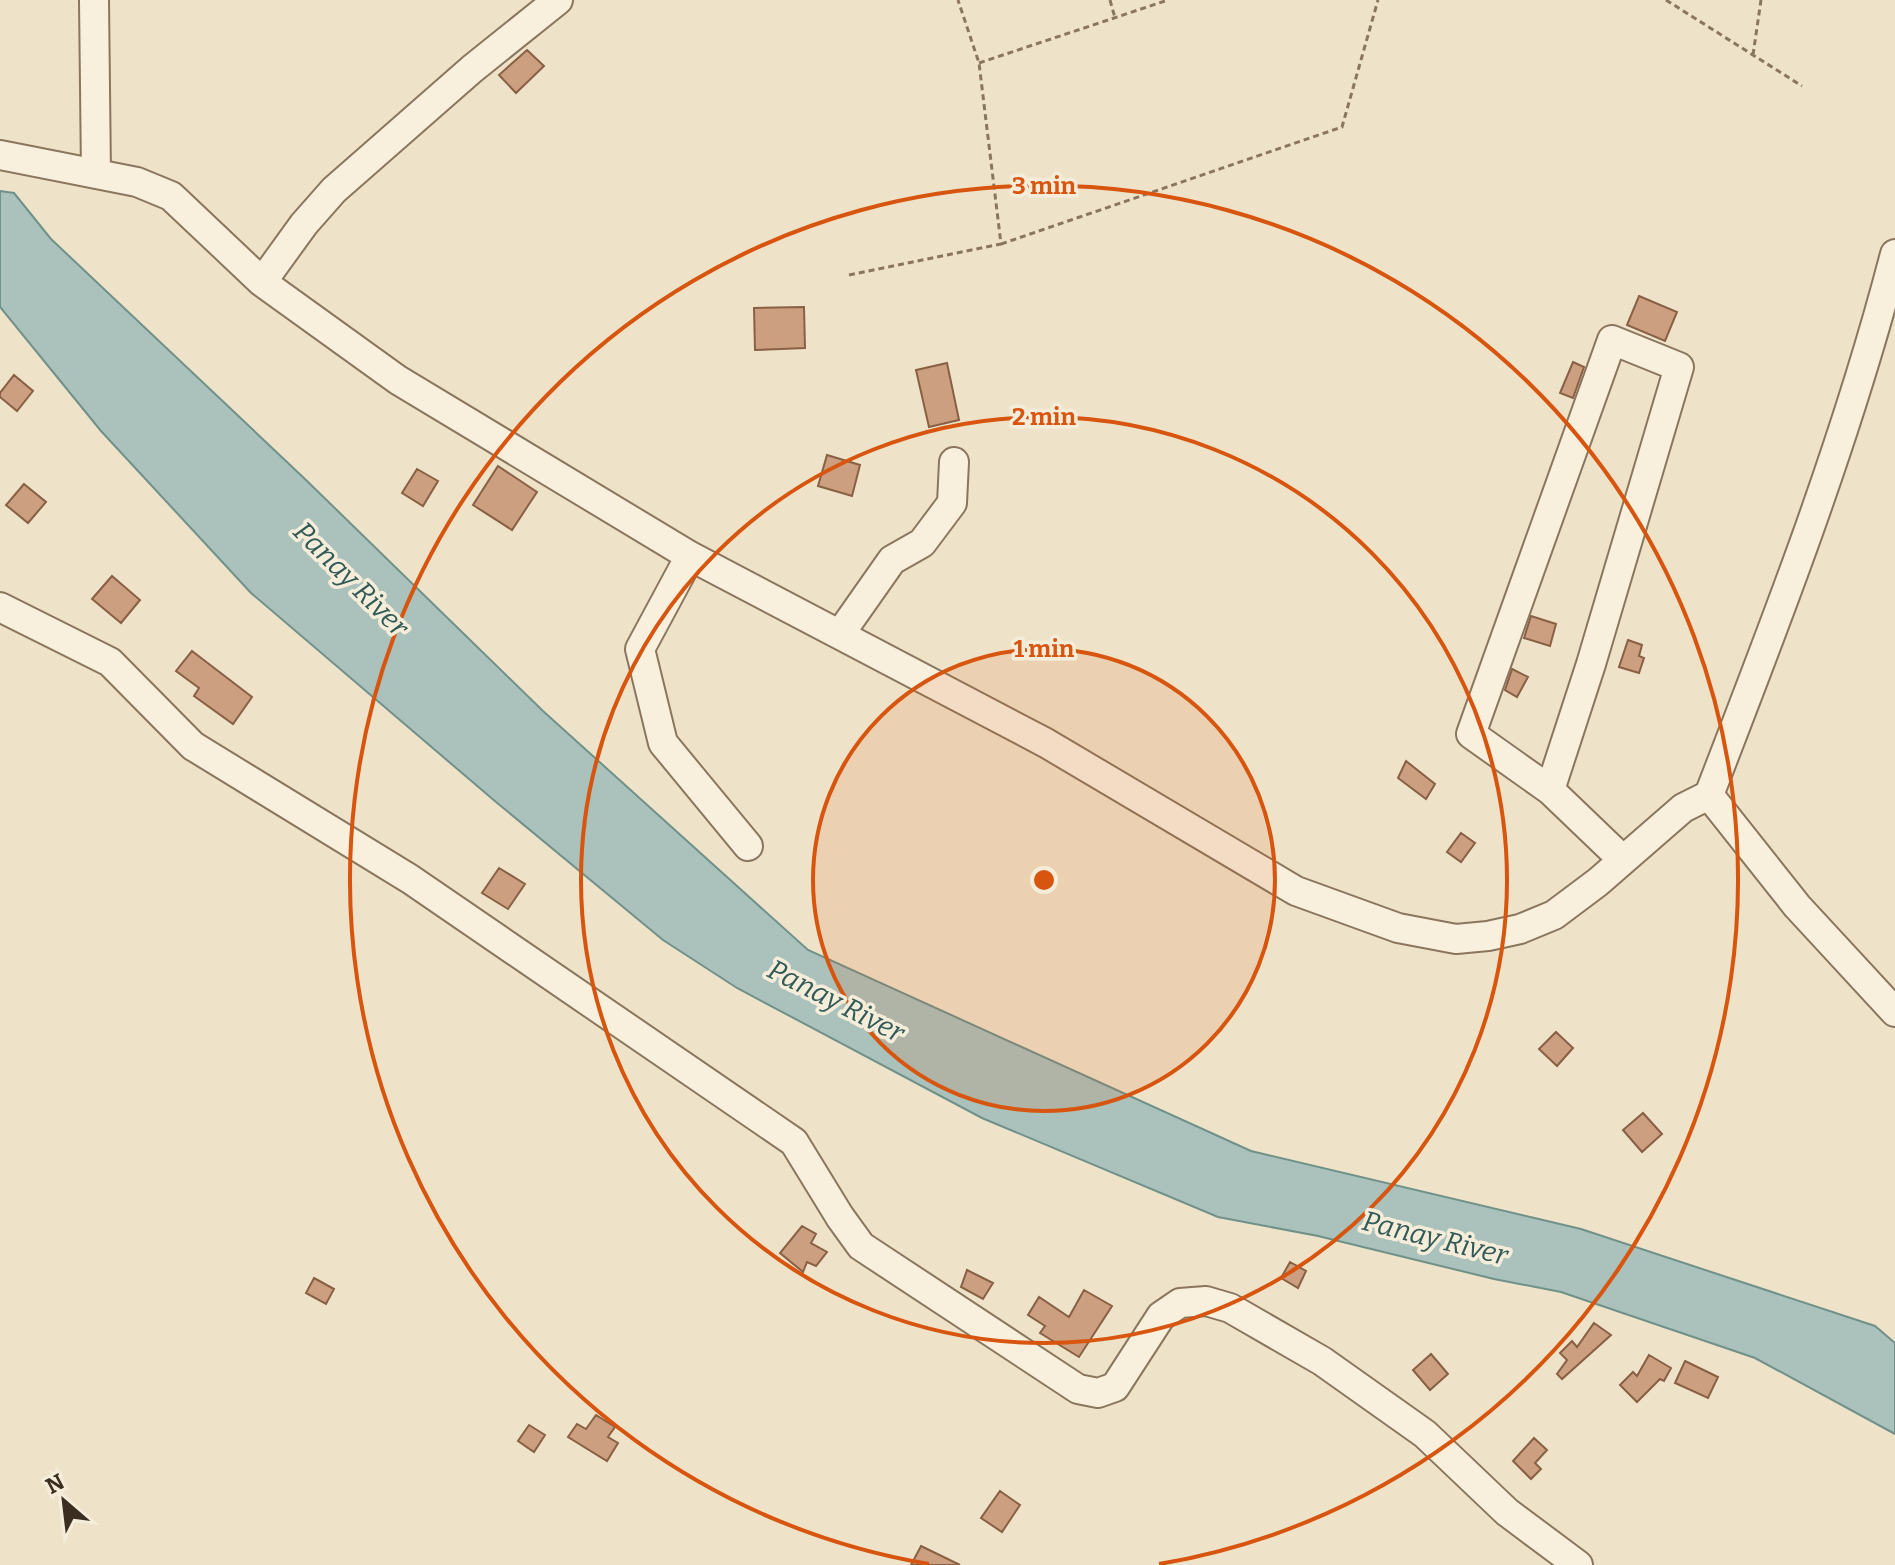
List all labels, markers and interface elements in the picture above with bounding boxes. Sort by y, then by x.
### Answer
text: 3 min [1012,172,1077,200]
text: 2 min [1012,403,1076,431]
water label: Panay River [287,515,416,644]
text: 1 min [1014,635,1075,663]
centre of rings [1030,866,1058,894]
water label: Panay River [762,953,911,1050]
water label: Panay River [1359,1204,1513,1272]
north arrow [24,1461,104,1541]
text: N [41,1468,69,1500]

